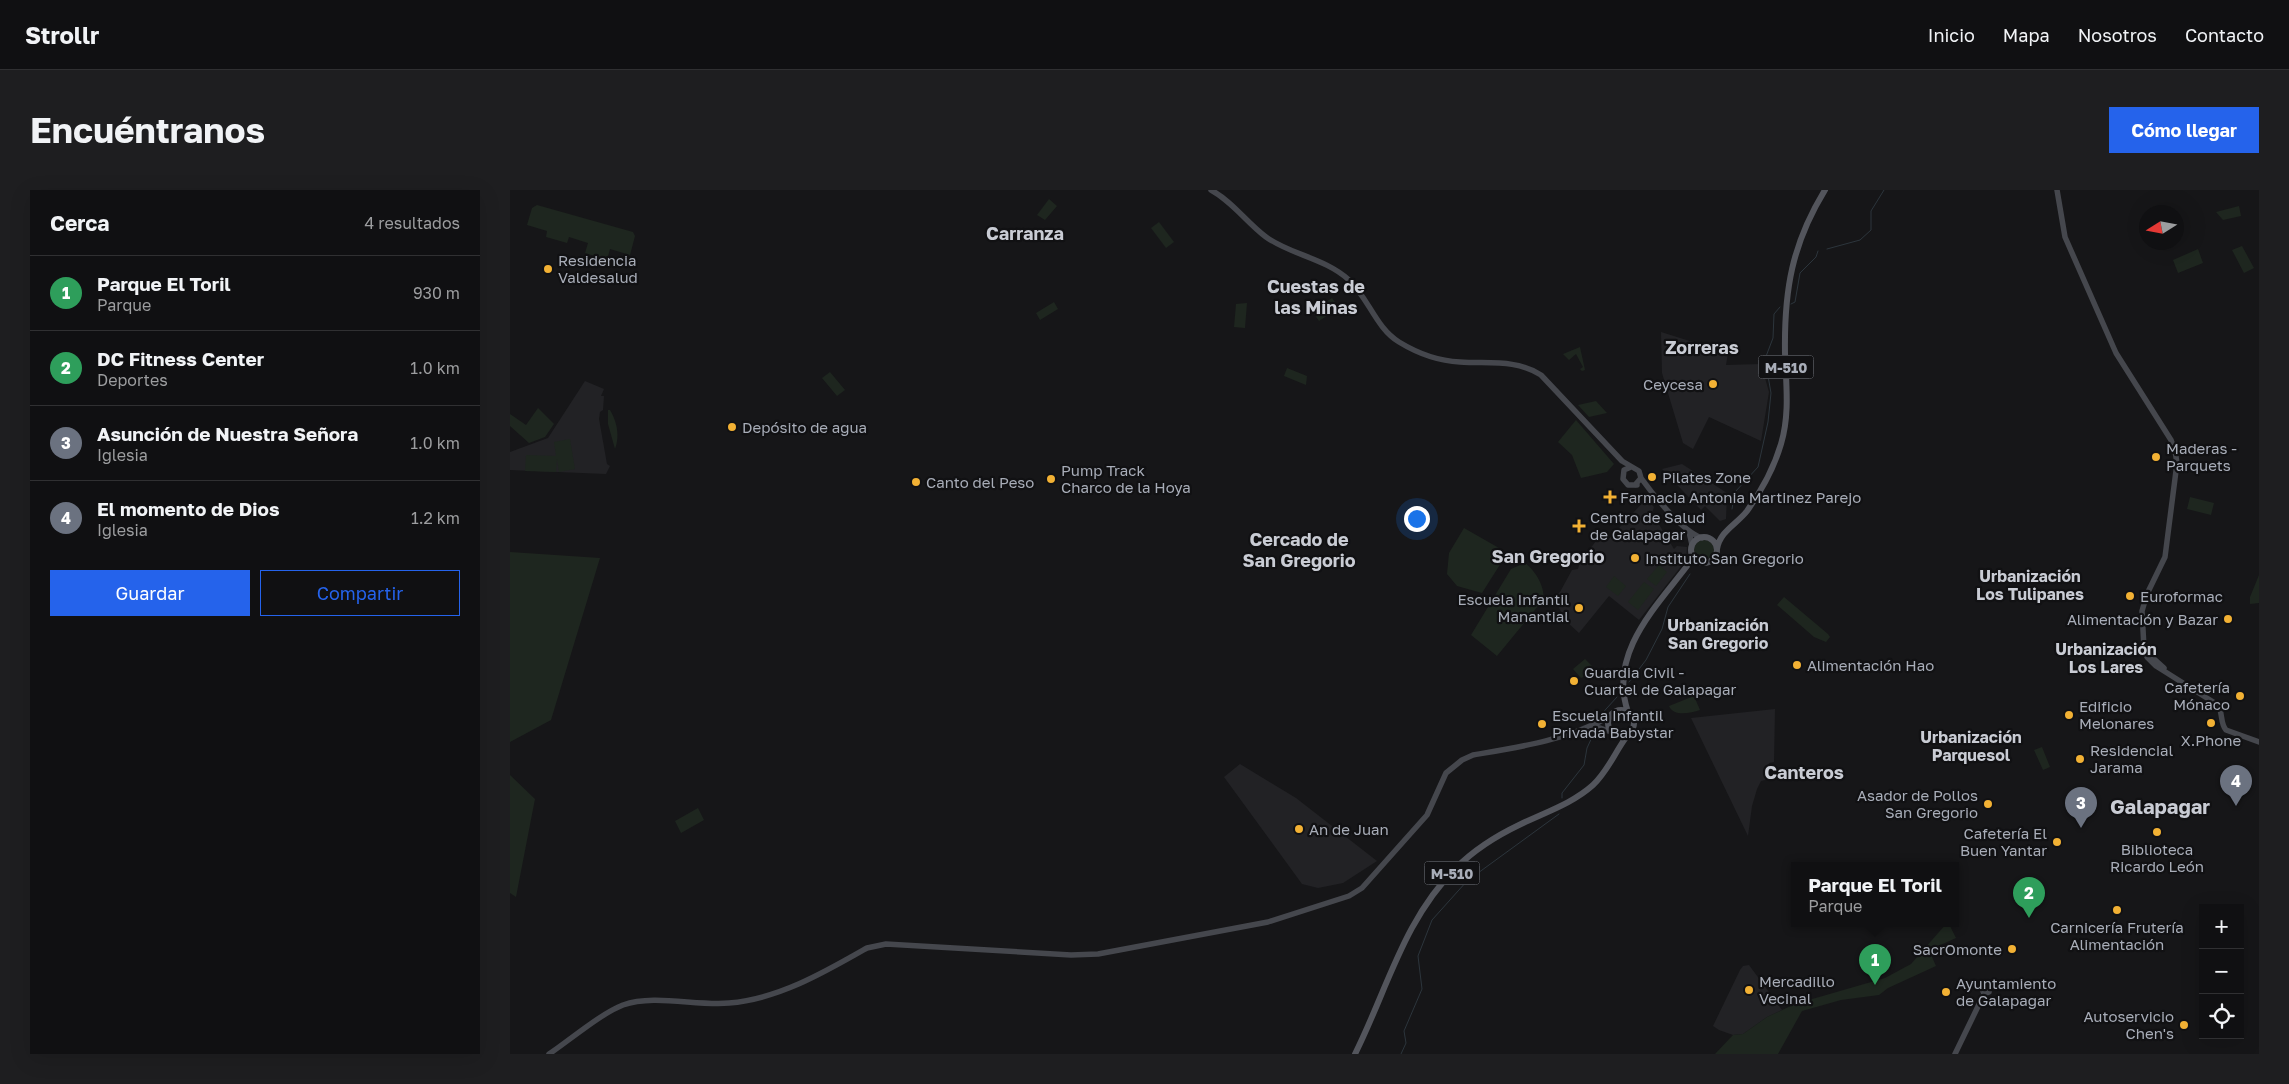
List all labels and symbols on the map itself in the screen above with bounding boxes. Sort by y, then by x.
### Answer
north arrow [2139,205,2184,250]
district label: Carranza [986,222,1064,244]
place label: Residencia Valdesalud [558,251,638,286]
marker: Residencia Valdesalud [542,263,554,275]
district label: Cuestas de las Minas [1267,275,1365,318]
district label: Zorreras [1665,336,1739,358]
road number: M-510 [1758,356,1814,378]
place label: Ceycesa [1643,375,1703,393]
marker: Ceycesa [1707,378,1719,390]
place label: Depósito de agua [742,418,867,436]
marker: Depósito de agua [726,421,738,433]
place label: Maderas - Parquets [2166,439,2237,474]
marker: Maderas - Parquets [2150,451,2162,463]
place label: Pump Track Charco de la Hoya [1061,461,1191,496]
place label: Pilates Zone [1662,468,1751,486]
marker: Pilates Zone [1646,471,1658,483]
place label: Canto del Peso [926,473,1034,491]
marker: Pump Track Charco de la Hoya [1045,473,1057,485]
marker: Canto del Peso [910,476,922,488]
place label: Farmacia Antonia Martinez Parejo [1620,488,1861,506]
marker: Farmacia Antonia Martinez Parejo [1604,491,1616,503]
your location [1404,506,1430,532]
place label: Centro de Salud de Galapagar [1590,508,1705,543]
marker: Centro de Salud de Galapagar [1572,519,1586,533]
district label: Cercado de San Gregorio [1242,528,1356,571]
district label: San Gregorio [1491,545,1605,567]
place label: Instituto San Gregorio [1645,549,1804,567]
marker: Instituto San Gregorio [1629,552,1641,564]
district label: Urbanización Los Tulipanes [1976,566,2084,604]
place label: Euroformac [2140,587,2223,605]
place label: Escuela Infantil Manantial [1457,590,1569,625]
marker: Euroformac [2124,590,2136,602]
marker: Escuela Infantil Manantial [1573,602,1585,614]
place label: Alimentación y Bazar [2067,610,2218,628]
marker: Alimentación y Bazar [2222,613,2234,625]
district label: Urbanización San Gregorio [1667,615,1769,653]
district label: Urbanización Los Lares [2055,639,2157,677]
place label: Alimentación Hao [1807,656,1934,674]
marker: Alimentación Hao [1791,659,1803,671]
place label: Guardia Civil - Cuartel de Galapagar [1584,663,1737,698]
marker: Guardia Civil - Cuartel de Galapagar [1568,675,1580,687]
place label: Cafetería Mónaco [2164,678,2230,713]
marker: Cafetería Mónaco [2234,690,2246,702]
place label: Edificio Melonares [2079,697,2154,732]
place label: Escuela Infantil Privada Babystar [1552,706,1674,741]
marker: Edificio Melonares [2063,709,2075,721]
marker: X.Phone [2205,717,2217,729]
marker: Escuela Infantil Privada Babystar [1536,718,1548,730]
district label: Urbanización Parquesol [1920,727,2022,765]
place label: X.Phone [2181,731,2241,749]
place label: Residencial Jarama [2090,741,2174,776]
marker: Residencial Jarama [2074,753,2086,765]
district label: Canteros [1764,761,1844,783]
pin: 4 [2220,765,2252,806]
place label: Asador de Pollos San Gregorio [1857,786,1978,821]
pin: 3 [2065,787,2097,828]
district label: Galapagar [2110,794,2210,818]
marker: Asador de Pollos San Gregorio [1982,798,1994,810]
place label: An de Juan [1309,820,1389,838]
marker: An de Juan [1293,823,1305,835]
place label: Cafetería El Buen Yantar [1960,824,2047,859]
marker: Biblioteca Ricardo León [2151,826,2163,838]
marker: Cafetería El Buen Yantar [2051,836,2063,848]
place label: Biblioteca Ricardo León [2110,840,2204,875]
road number: M-510 [1424,861,1480,884]
pin: 2 [2013,877,2045,918]
marker: Carnicería Frutería Alimentación [2111,904,2123,916]
place label: Carnicería Frutería Alimentación [2050,918,2184,953]
place label: SacrOmonte [1913,940,2002,958]
marker: SacrOmonte [2006,943,2018,955]
pin: 1 [1859,944,1891,985]
place label: Mercadillo Vecinal [1759,972,1835,1007]
place label: Ayuntamiento de Galapagar [1956,974,2056,1009]
marker: Mercadillo Vecinal [1743,984,1755,996]
marker: Ayuntamiento de Galapagar [1940,986,1952,998]
place label: Autoservicio Chen's [2084,1007,2174,1042]
marker: Autoservicio Chen's [2178,1019,2190,1031]

